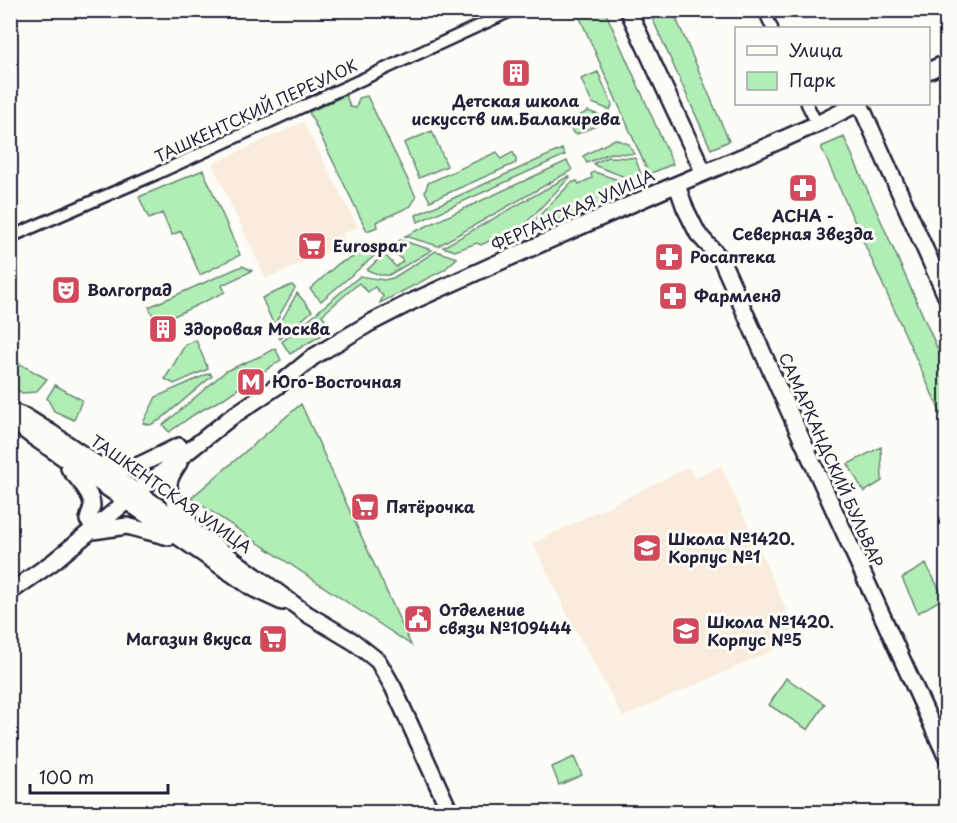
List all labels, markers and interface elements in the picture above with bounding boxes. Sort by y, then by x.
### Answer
legend [735,27,930,105]
text: Улица [789,36,843,63]
street label: ТАШКЕНТСКИЙ ПЕРЕУЛОК [150,53,361,168]
building icon: Детская школа искусств им.Балакирева [500,57,532,89]
text: Парк [789,66,836,93]
place label: Детская школа искусств им.Балакирева [412,88,621,130]
street label: ФЕРГАНСКАЯ УЛИЦА [487,162,658,256]
pharmacy icon: АСНА - Северная Звезда [787,172,819,204]
place label: АСНА - Северная Звезда [732,203,874,245]
supermarket icon: Eurospar [296,230,328,262]
place label: Eurospar [333,233,408,257]
pharmacy icon: Росаптека [653,241,685,273]
place label: Росаптека [690,244,776,268]
theatre icon: Волгоград [50,274,82,306]
place label: Волгоград [87,277,172,301]
pharmacy icon: Фармленд [657,280,689,312]
place label: Фармленд [694,283,781,307]
building icon: Здоровая Москва [147,313,179,345]
place label: Здоровая Москва [183,316,330,340]
street label: САМАРКАНДСКИЙ БУЛЬВАР [774,348,890,571]
metro station icon: Юго-Восточная [235,366,267,398]
place label: Юго-Восточная [272,369,402,393]
street label: ТАШКЕНТСКАЯ УЛИЦА [86,428,257,558]
supermarket icon: Пятёрочка [349,491,381,523]
place label: Пятёрочка [386,494,475,518]
place label: Школа №1420. Корпус №1 [668,526,795,568]
school or university icon: Школа №1420. Корпус №1 [631,532,663,564]
place label: Отделение связи №109444 [439,597,571,639]
public building icon: Отделение связи №109444 [402,603,434,635]
place label: Школа №1420. Корпус №5 [707,609,834,651]
school or university icon: Школа №1420. Корпус №5 [670,615,702,647]
supermarket icon: Магазин вкуса [257,623,289,655]
place label: Магазин вкуса [126,626,252,650]
scale bar [30,757,168,795]
text: 100 m [39,763,94,790]

